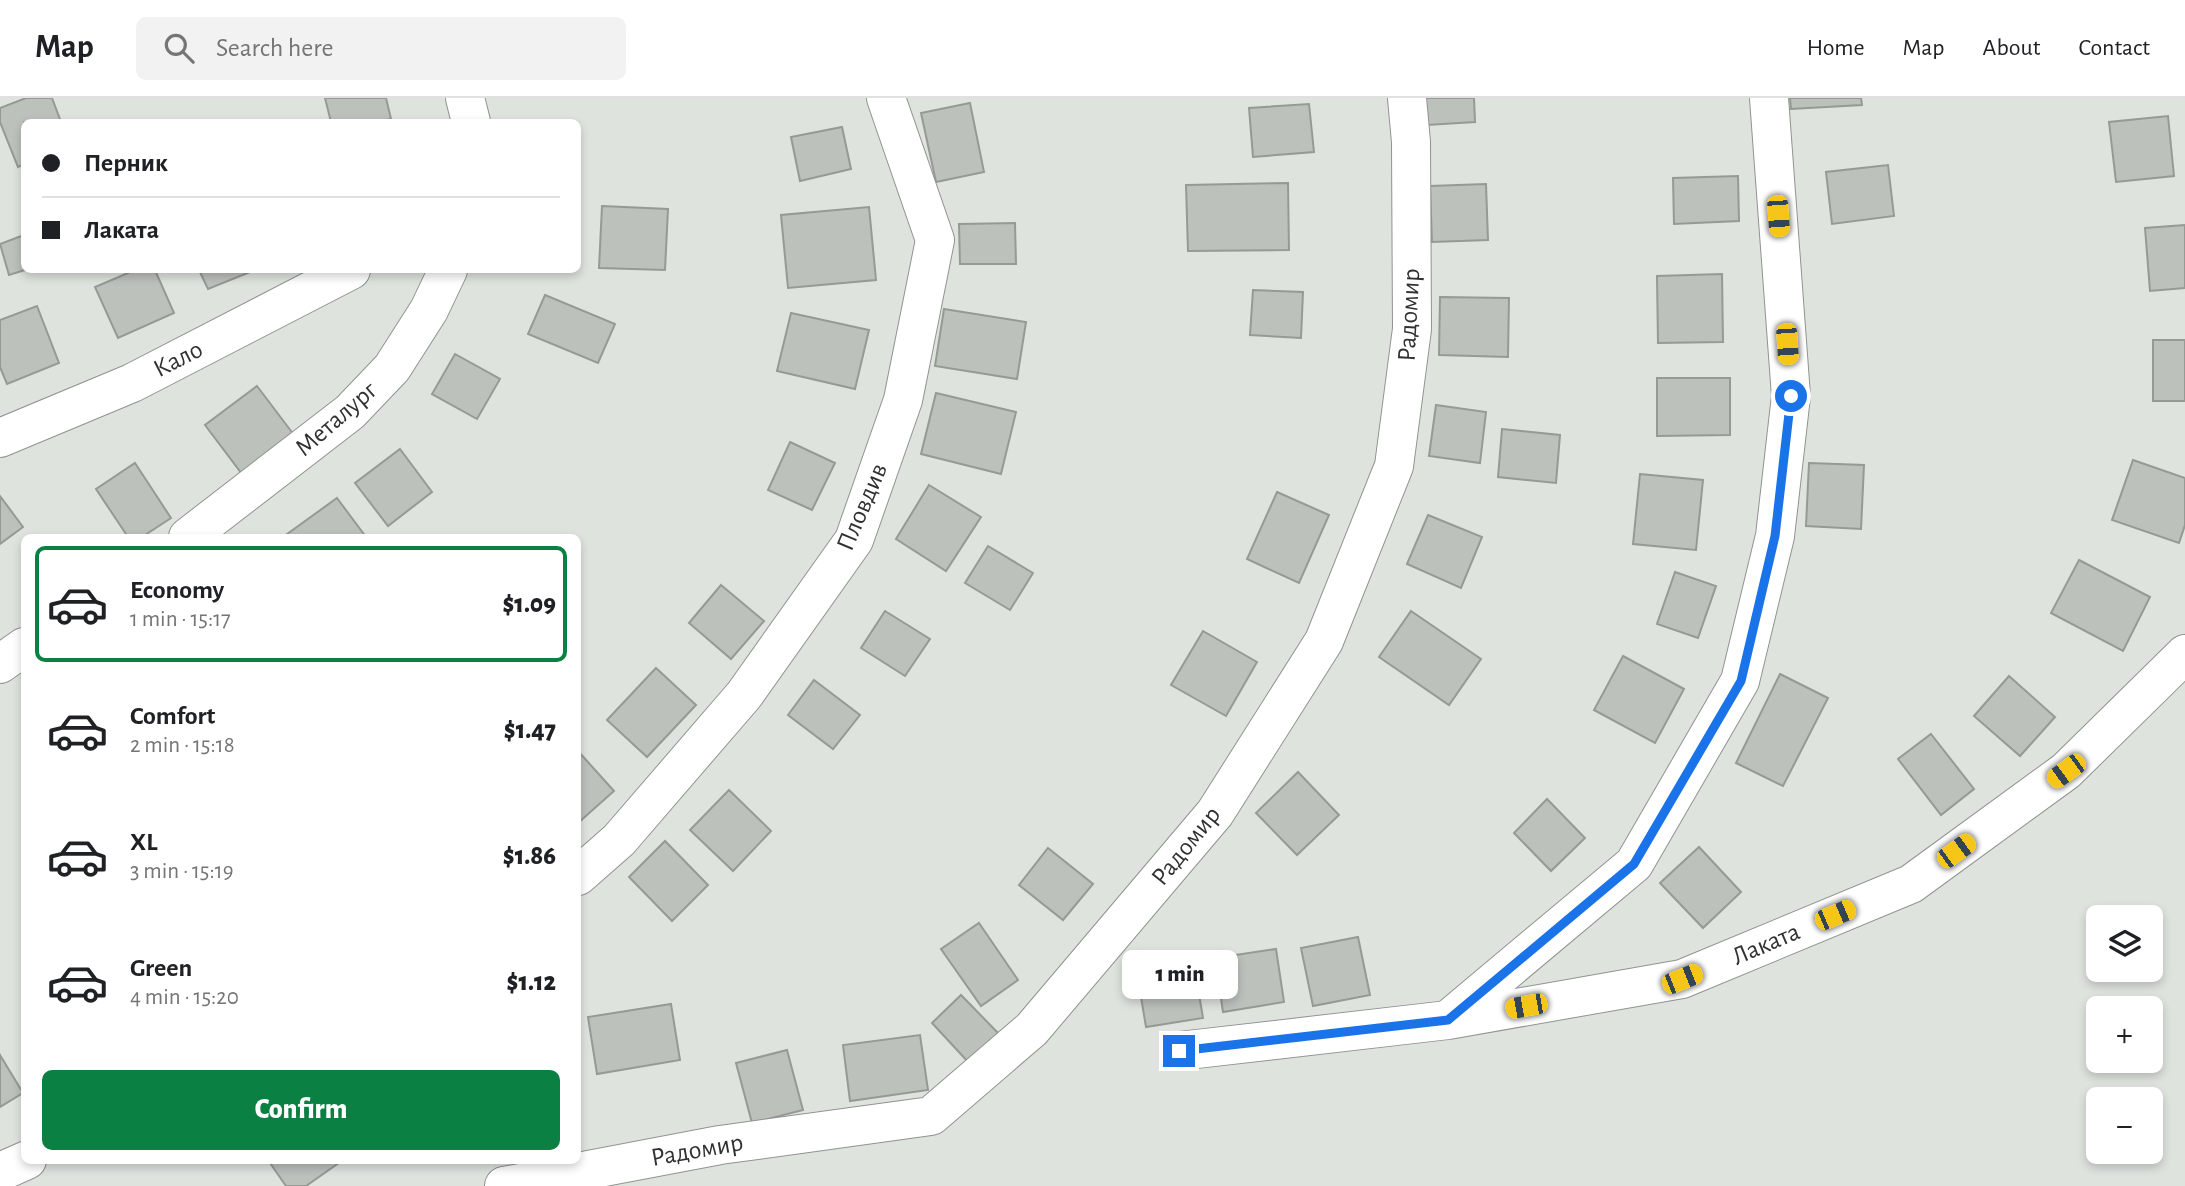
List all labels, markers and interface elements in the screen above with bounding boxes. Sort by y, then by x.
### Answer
search box [136,17,626,80]
icon: search [160,29,198,67]
text: Map [35,31,94,64]
text: Search here [216,35,334,61]
text: Home [1807,36,1865,60]
text: Map [1903,36,1945,60]
text: About [1983,36,2040,60]
text: Contact [2078,36,2150,60]
text: Перник [84,150,168,176]
car [1767,194,1790,238]
text: Лаката [84,217,159,243]
street label: Радомир [1394,268,1424,362]
car [1776,322,1799,366]
street label: Кало [149,336,207,382]
street label: Металург [290,376,383,461]
route start [1775,380,1807,412]
street label: Пловдив [832,459,892,555]
icon: car [46,573,109,636]
text: Economy [130,577,224,603]
text: $1.09 [502,591,556,617]
text: 1 min · 15:17 [130,608,231,631]
icon: car [46,699,109,762]
text: Comfort [130,703,215,729]
text: $1.47 [504,717,556,743]
text: 2 min · 15:18 [130,734,235,757]
car [2043,750,2090,792]
street label: Радомир [1147,802,1225,890]
icon: car [46,825,109,888]
text: XL [130,829,157,855]
car [1933,830,1980,872]
text: $1.86 [503,843,556,869]
text: 3 min · 15:19 [130,860,233,883]
car [1812,897,1859,933]
map controls [2086,905,2163,1164]
button: layers [2086,905,2163,982]
street label: Лаката [1728,918,1804,970]
callout: 1 min [1121,950,1237,998]
icon: car [46,951,109,1014]
text: Green [130,955,192,981]
car [1659,961,1706,997]
text: 1 min [1156,963,1204,986]
text: $1.12 [507,969,556,995]
text: 4 min · 15:20 [130,986,239,1009]
car [1504,992,1549,1020]
button: + [2086,996,2163,1073]
route end [1163,1035,1195,1067]
button: Confirm [42,1070,560,1150]
button: − [2086,1087,2163,1164]
street label: Радомир [649,1129,745,1171]

